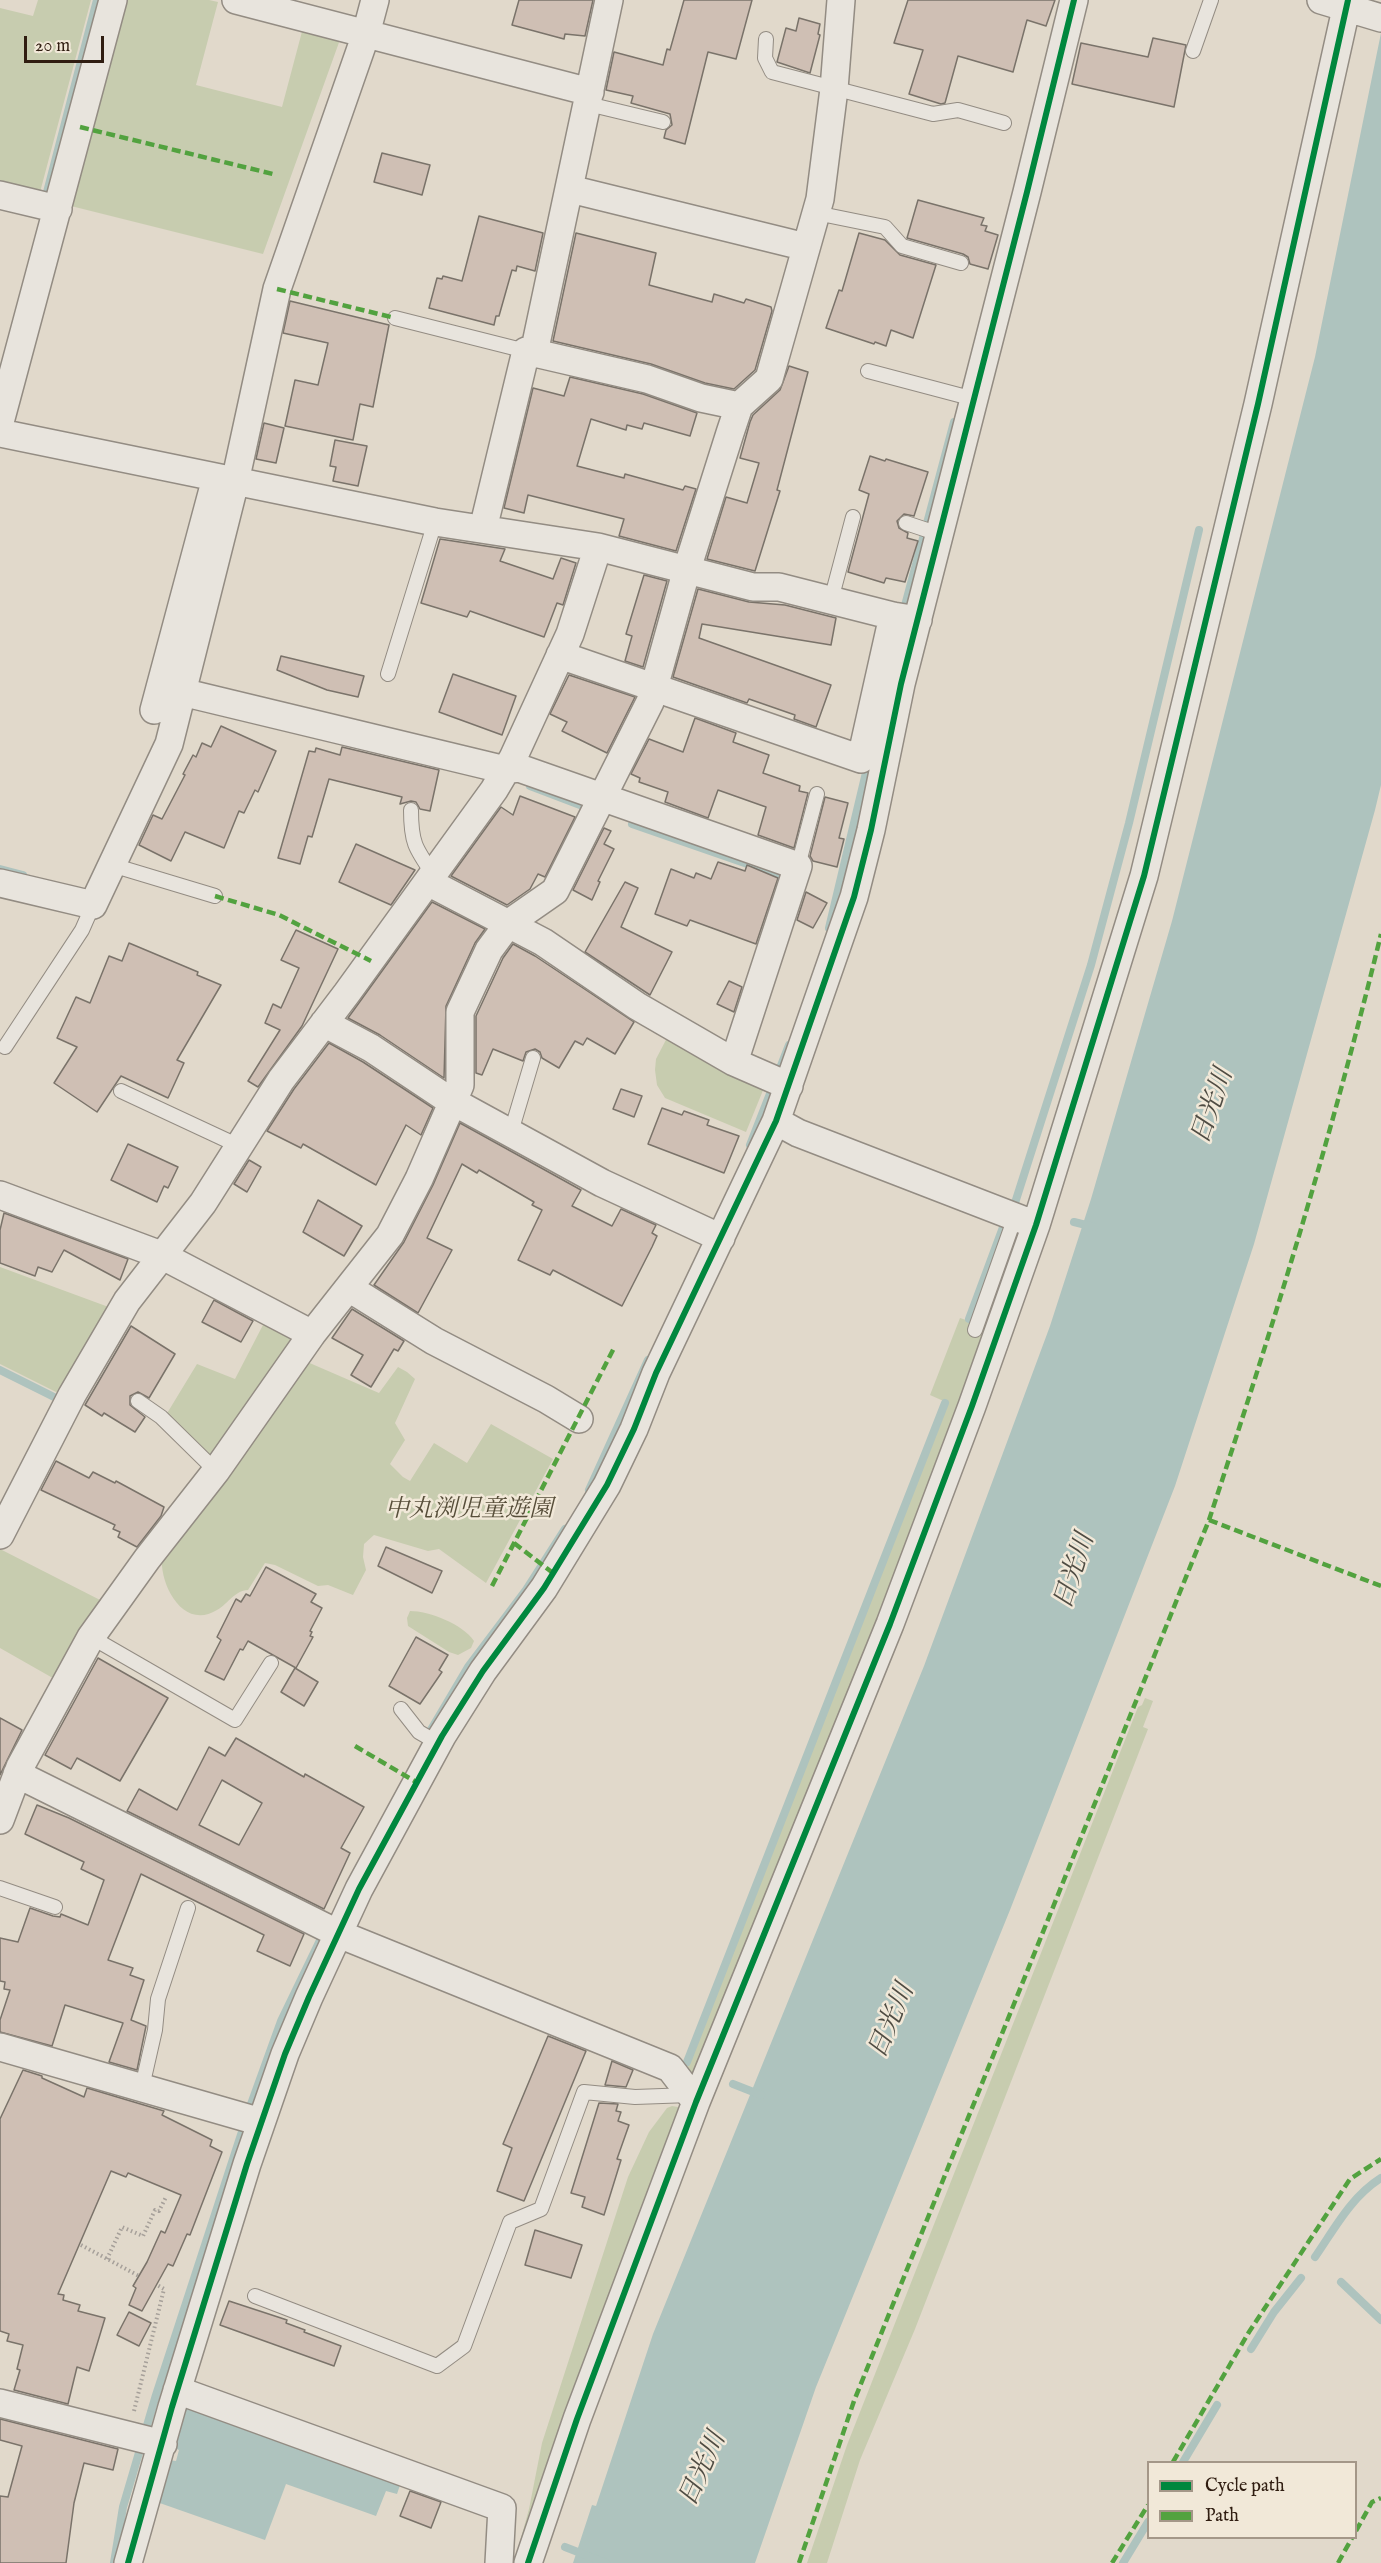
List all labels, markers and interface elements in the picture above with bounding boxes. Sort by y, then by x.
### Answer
scale bar [27,24,106,62]
text: 20 m [35,35,70,58]
water label: 日光川 [1187,1065,1241,1149]
park label: 中丸渕児童遊園 [385,1497,553,1525]
water label: 日光川 [1049,1530,1103,1614]
water label: 日光川 [863,1980,923,2064]
water label: 日光川 [674,2428,734,2512]
legend [1147,2461,1357,2539]
text: Cycle path [1205,2475,1285,2498]
text: Path [1205,2505,1239,2528]

